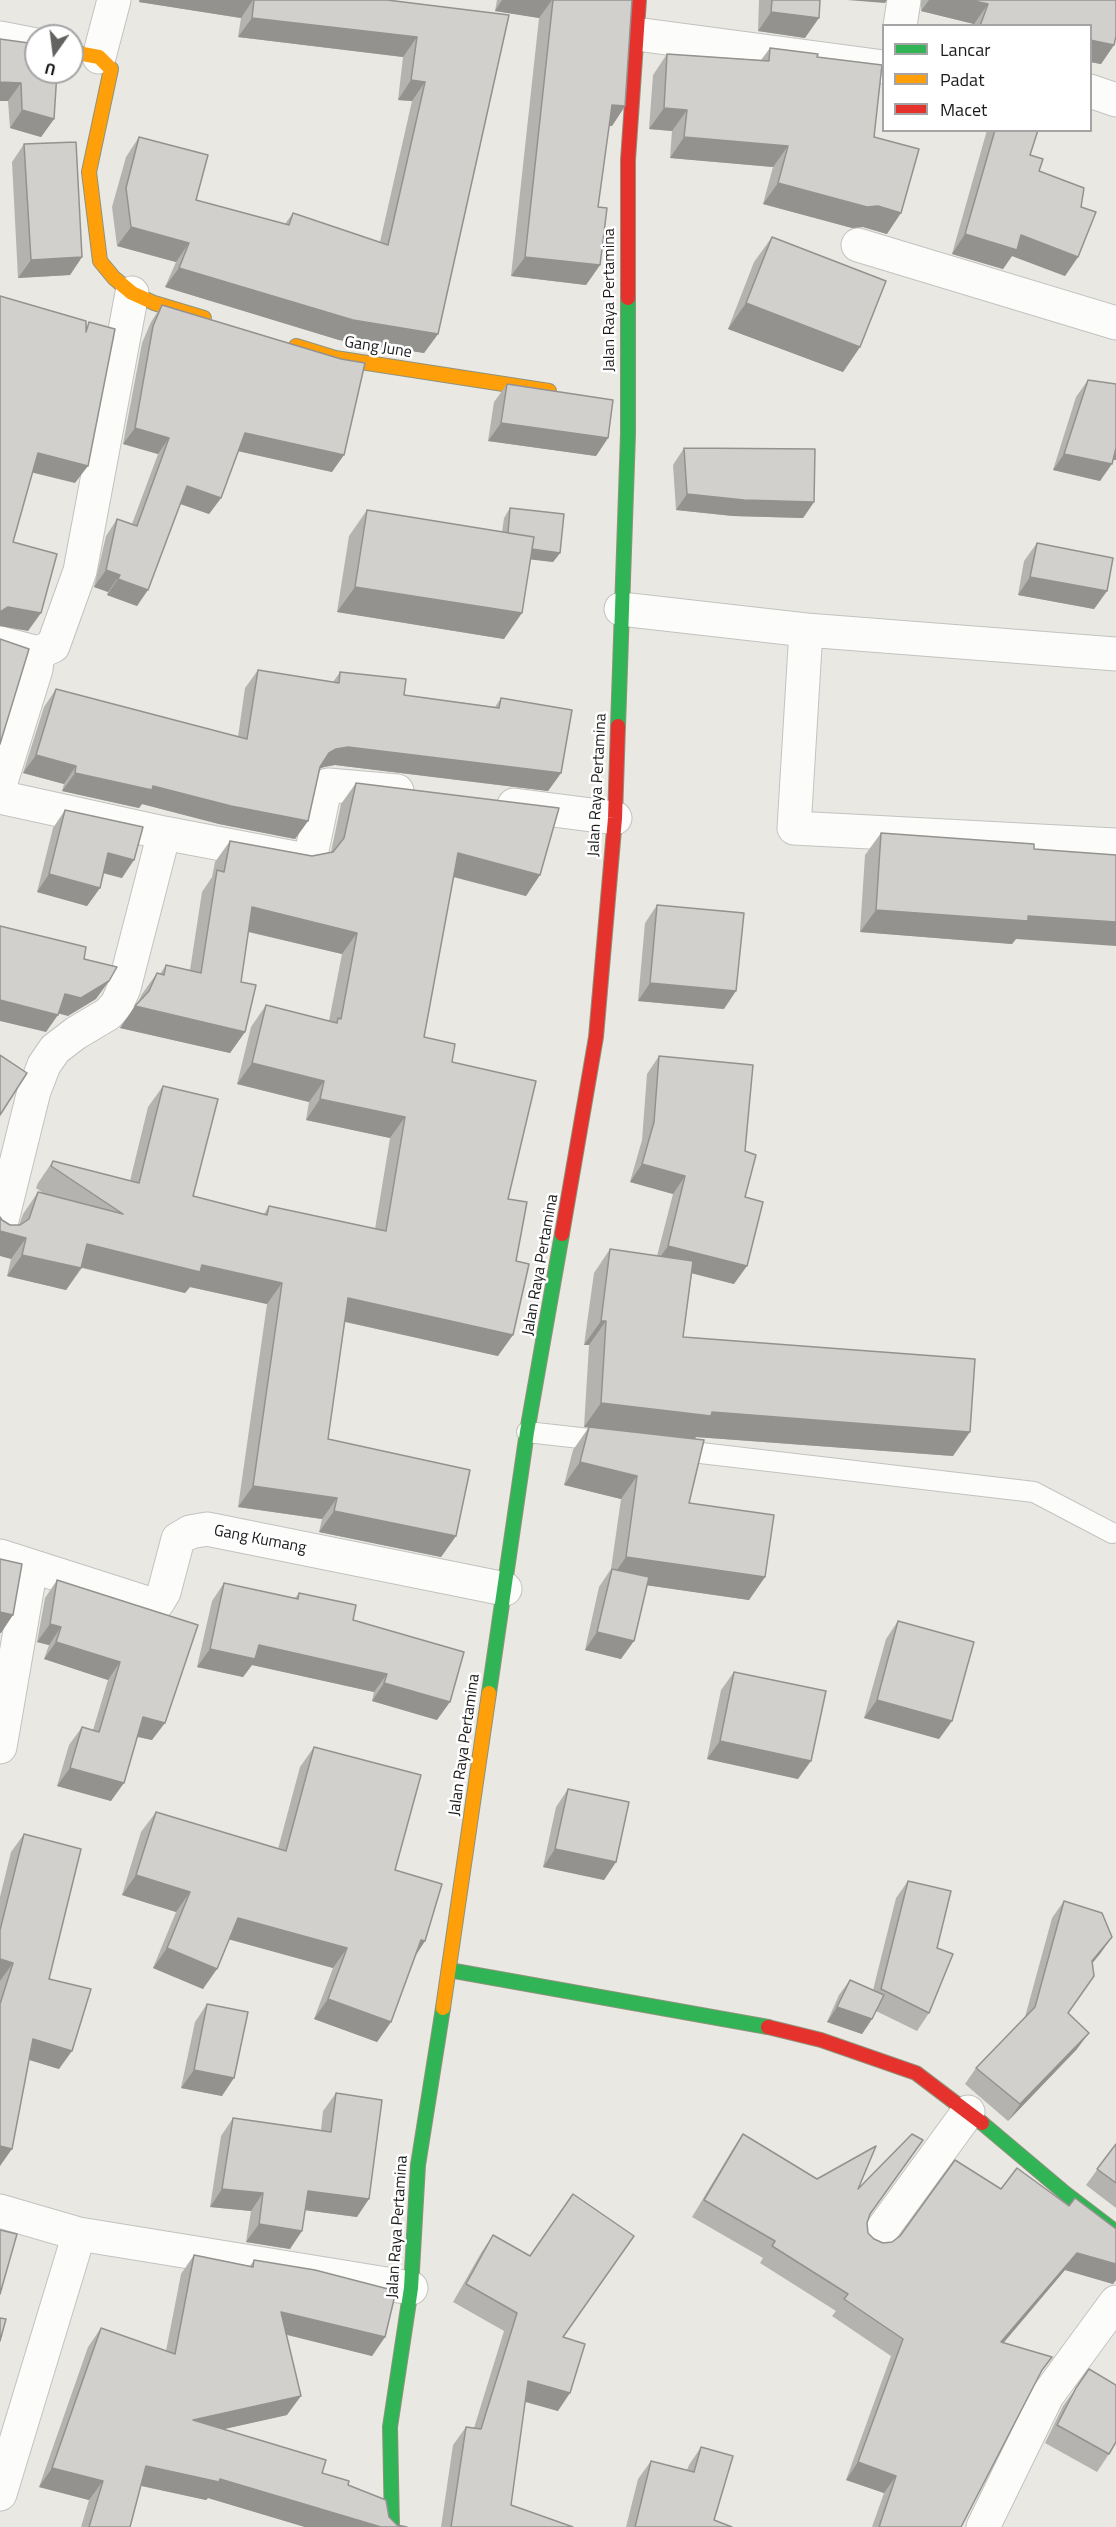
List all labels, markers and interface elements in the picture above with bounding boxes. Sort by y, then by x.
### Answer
north arrow [24,24,84,84]
legend [882,24,1092,132]
text: Lancar [940,36,990,63]
text: U [42,57,58,82]
text: Padat [940,66,984,93]
text: Macet [940,96,987,123]
street label: Jalan Raya Pertamina [600,228,620,372]
street label: Gang June [343,333,413,363]
street label: Jalan Raya Pertamina [585,713,611,857]
street label: Jalan Raya Pertamina [519,1193,563,1337]
street label: Gang Kumang [212,1522,308,1558]
street label: Jalan Raya Pertamina [446,1673,484,1817]
street label: Jalan Raya Pertamina [383,2155,413,2299]

